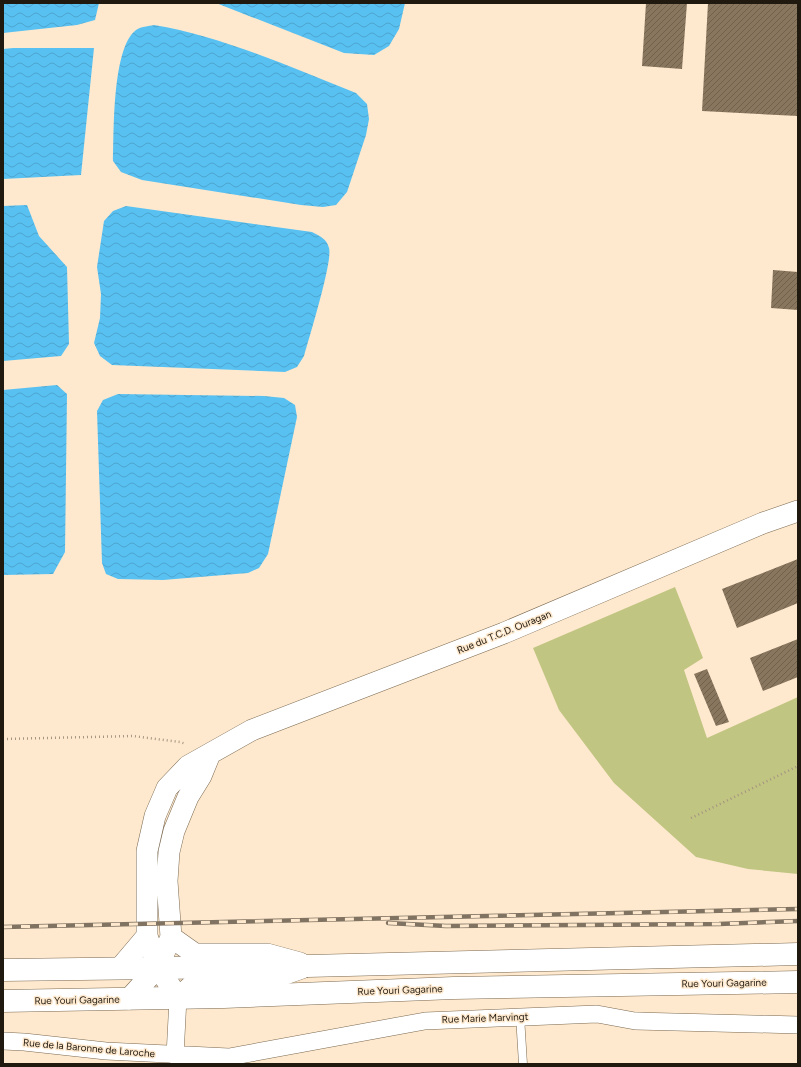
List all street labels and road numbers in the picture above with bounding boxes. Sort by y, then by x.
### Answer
street label: Rue du T.C.D. Ouragan [455,607,553,657]
street label: Rue Youri Gagarine [681,976,767,990]
street label: Rue Youri Gagarine [357,982,443,998]
street label: Rue Youri Gagarine [34,993,120,1007]
street label: Rue Marie Marvingt [441,1010,529,1026]
street label: Rue de la Baronne de Laroche [22,1036,156,1060]

